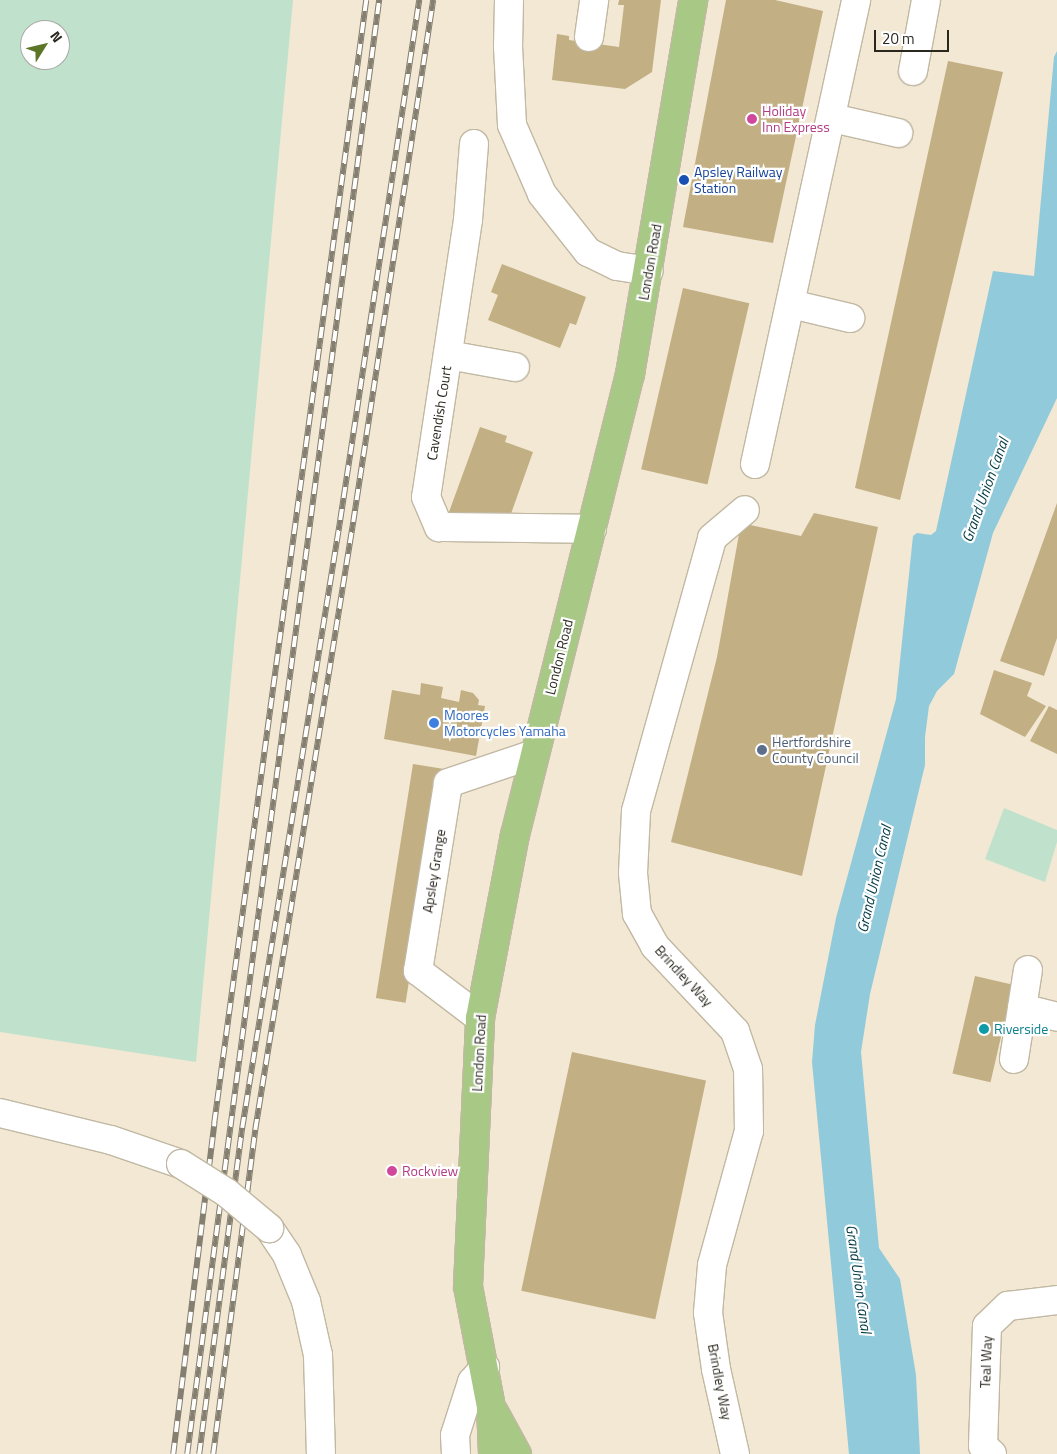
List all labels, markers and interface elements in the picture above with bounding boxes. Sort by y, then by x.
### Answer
north arrow [20,20,70,70]
scale bar [877,20,952,52]
text: N [45,26,68,47]
text: 20 m [882,27,915,50]
place label: Holiday Inn Express [762,103,830,136]
marker: Holiday Inn Express [746,113,758,125]
place label: Apsley Railway Station [694,164,782,196]
marker: Apsley Railway Station [678,174,690,186]
street label: London Road [635,223,665,301]
street label: Cavendish Court [423,365,455,461]
water label: Grand Union Canal [958,435,1012,545]
street label: London Road [542,617,576,697]
place label: Moores Motorcycles Yamaha [444,707,566,740]
marker: Moores Motorcycles Yamaha [428,717,440,729]
place label: Hertfordshire County Council [772,734,859,766]
marker: Hertfordshire County Council [756,744,768,756]
water label: Grand Union Canal [853,824,895,934]
street label: Apsley Grange [419,828,449,914]
street label: Brindley Way [651,942,717,1010]
street label: London Road [469,1014,489,1092]
place label: Riverside [994,1021,1048,1037]
marker: Riverside [978,1023,990,1035]
place label: Rockview [402,1163,458,1179]
marker: Rockview [386,1165,398,1177]
water label: Grand Union Canal [842,1223,876,1335]
street label: Teal Way [977,1336,995,1388]
street label: Brindley Way [704,1342,736,1422]

